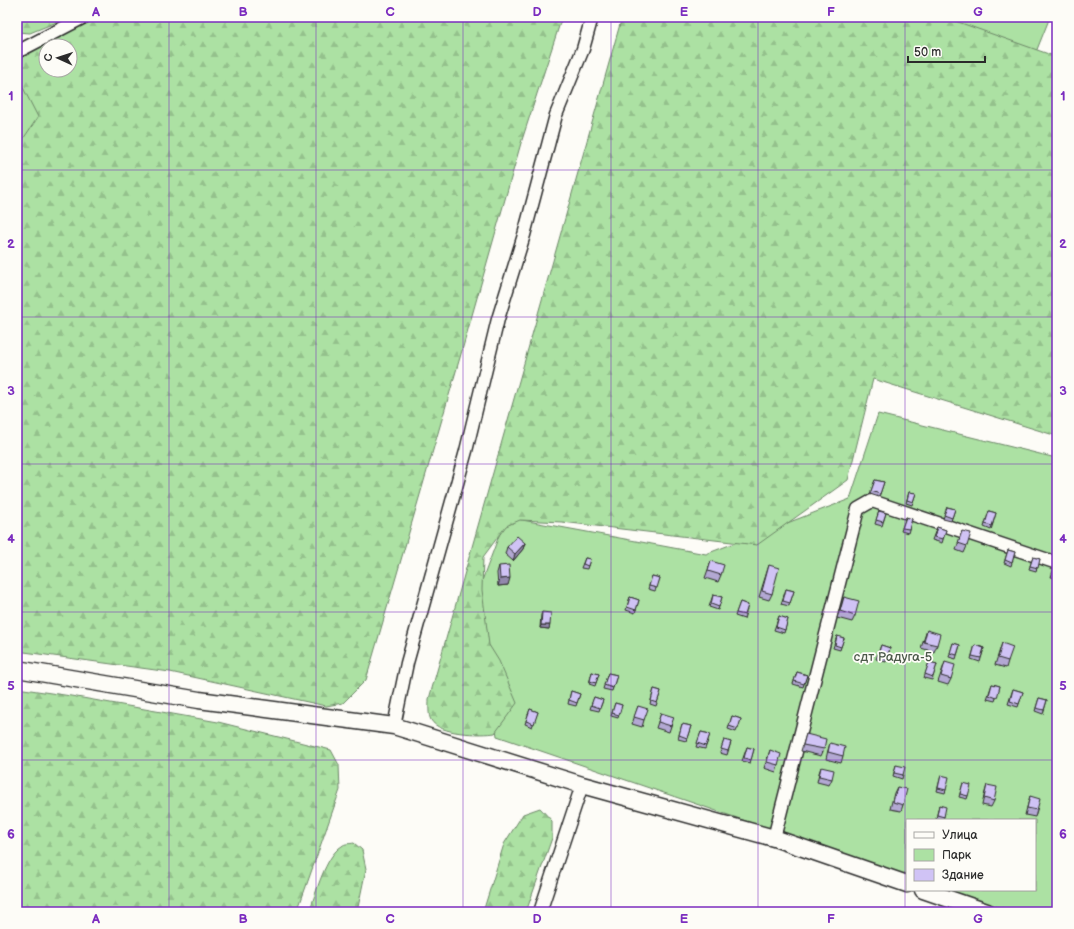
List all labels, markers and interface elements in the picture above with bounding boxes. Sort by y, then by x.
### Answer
text: A [91,4,100,20]
text: B [238,4,248,20]
text: C [385,4,395,20]
text: D [532,4,542,20]
text: E [680,4,689,20]
text: F [827,4,835,20]
text: G [973,4,983,20]
north arrow [38,38,78,78]
scale bar [908,38,985,64]
text: 50 m [914,45,941,60]
text: С [42,53,55,62]
text: 1 [8,88,14,104]
text: 1 [1060,88,1066,104]
text: 2 [7,236,15,252]
text: 2 [1059,236,1067,252]
text: 3 [7,383,15,399]
text: 3 [1059,383,1067,399]
text: 4 [7,531,15,547]
text: 4 [1059,531,1067,547]
park label: сдт Радуга-5 [854,649,932,665]
text: 5 [7,678,15,694]
text: 5 [1059,678,1067,694]
legend [906,819,1036,891]
text: 6 [7,826,15,842]
text: 6 [1059,826,1067,842]
text: Улица [942,828,978,843]
text: Парк [942,848,972,863]
text: Здание [942,868,984,883]
text: A [91,911,100,927]
text: B [238,911,248,927]
text: C [385,911,395,927]
text: D [532,911,542,927]
text: E [680,911,689,927]
text: F [827,911,835,927]
text: G [973,911,983,927]

